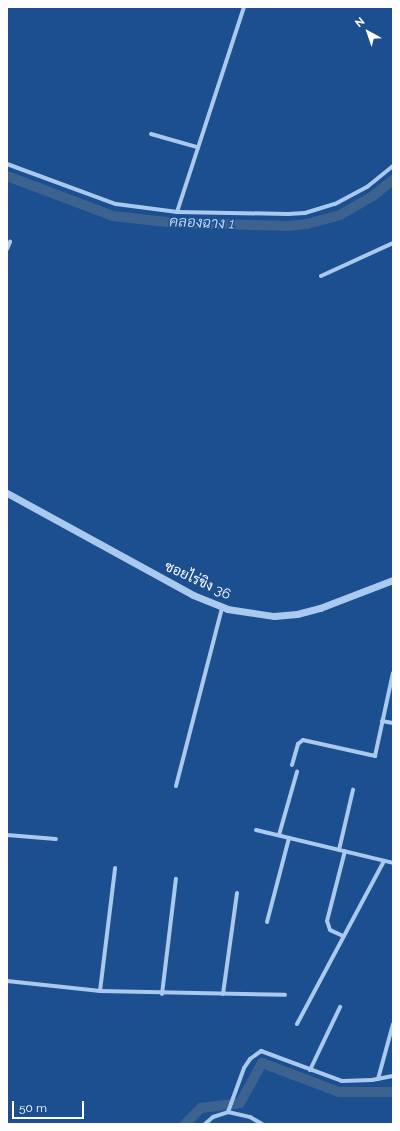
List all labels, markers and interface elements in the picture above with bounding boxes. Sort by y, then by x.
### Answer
north arrow [348,12,388,52]
text: N [353,15,367,30]
water label: คลองฉาง 1 [169,213,235,233]
street label: ซอยไร่ขิง 36 [162,557,234,603]
scale bar [14,1093,86,1119]
text: 50 m [19,1101,47,1115]

